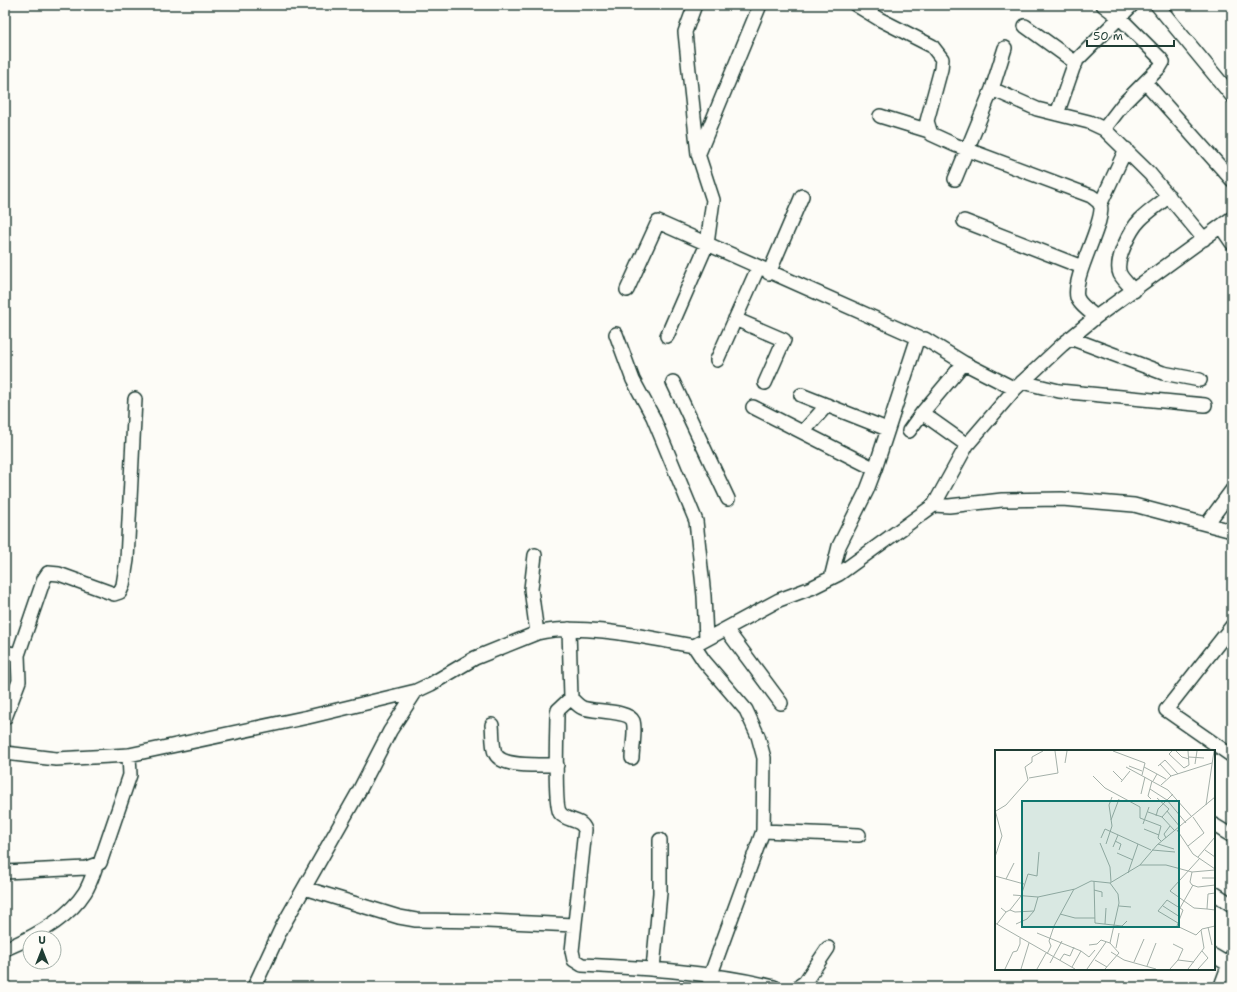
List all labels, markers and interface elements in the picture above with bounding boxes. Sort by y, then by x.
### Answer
scale bar [1087,22,1174,48]
text: 50 m [1093,28,1123,44]
inset map [995,750,1215,970]
north arrow [22,930,62,970]
text: U [38,933,46,948]

